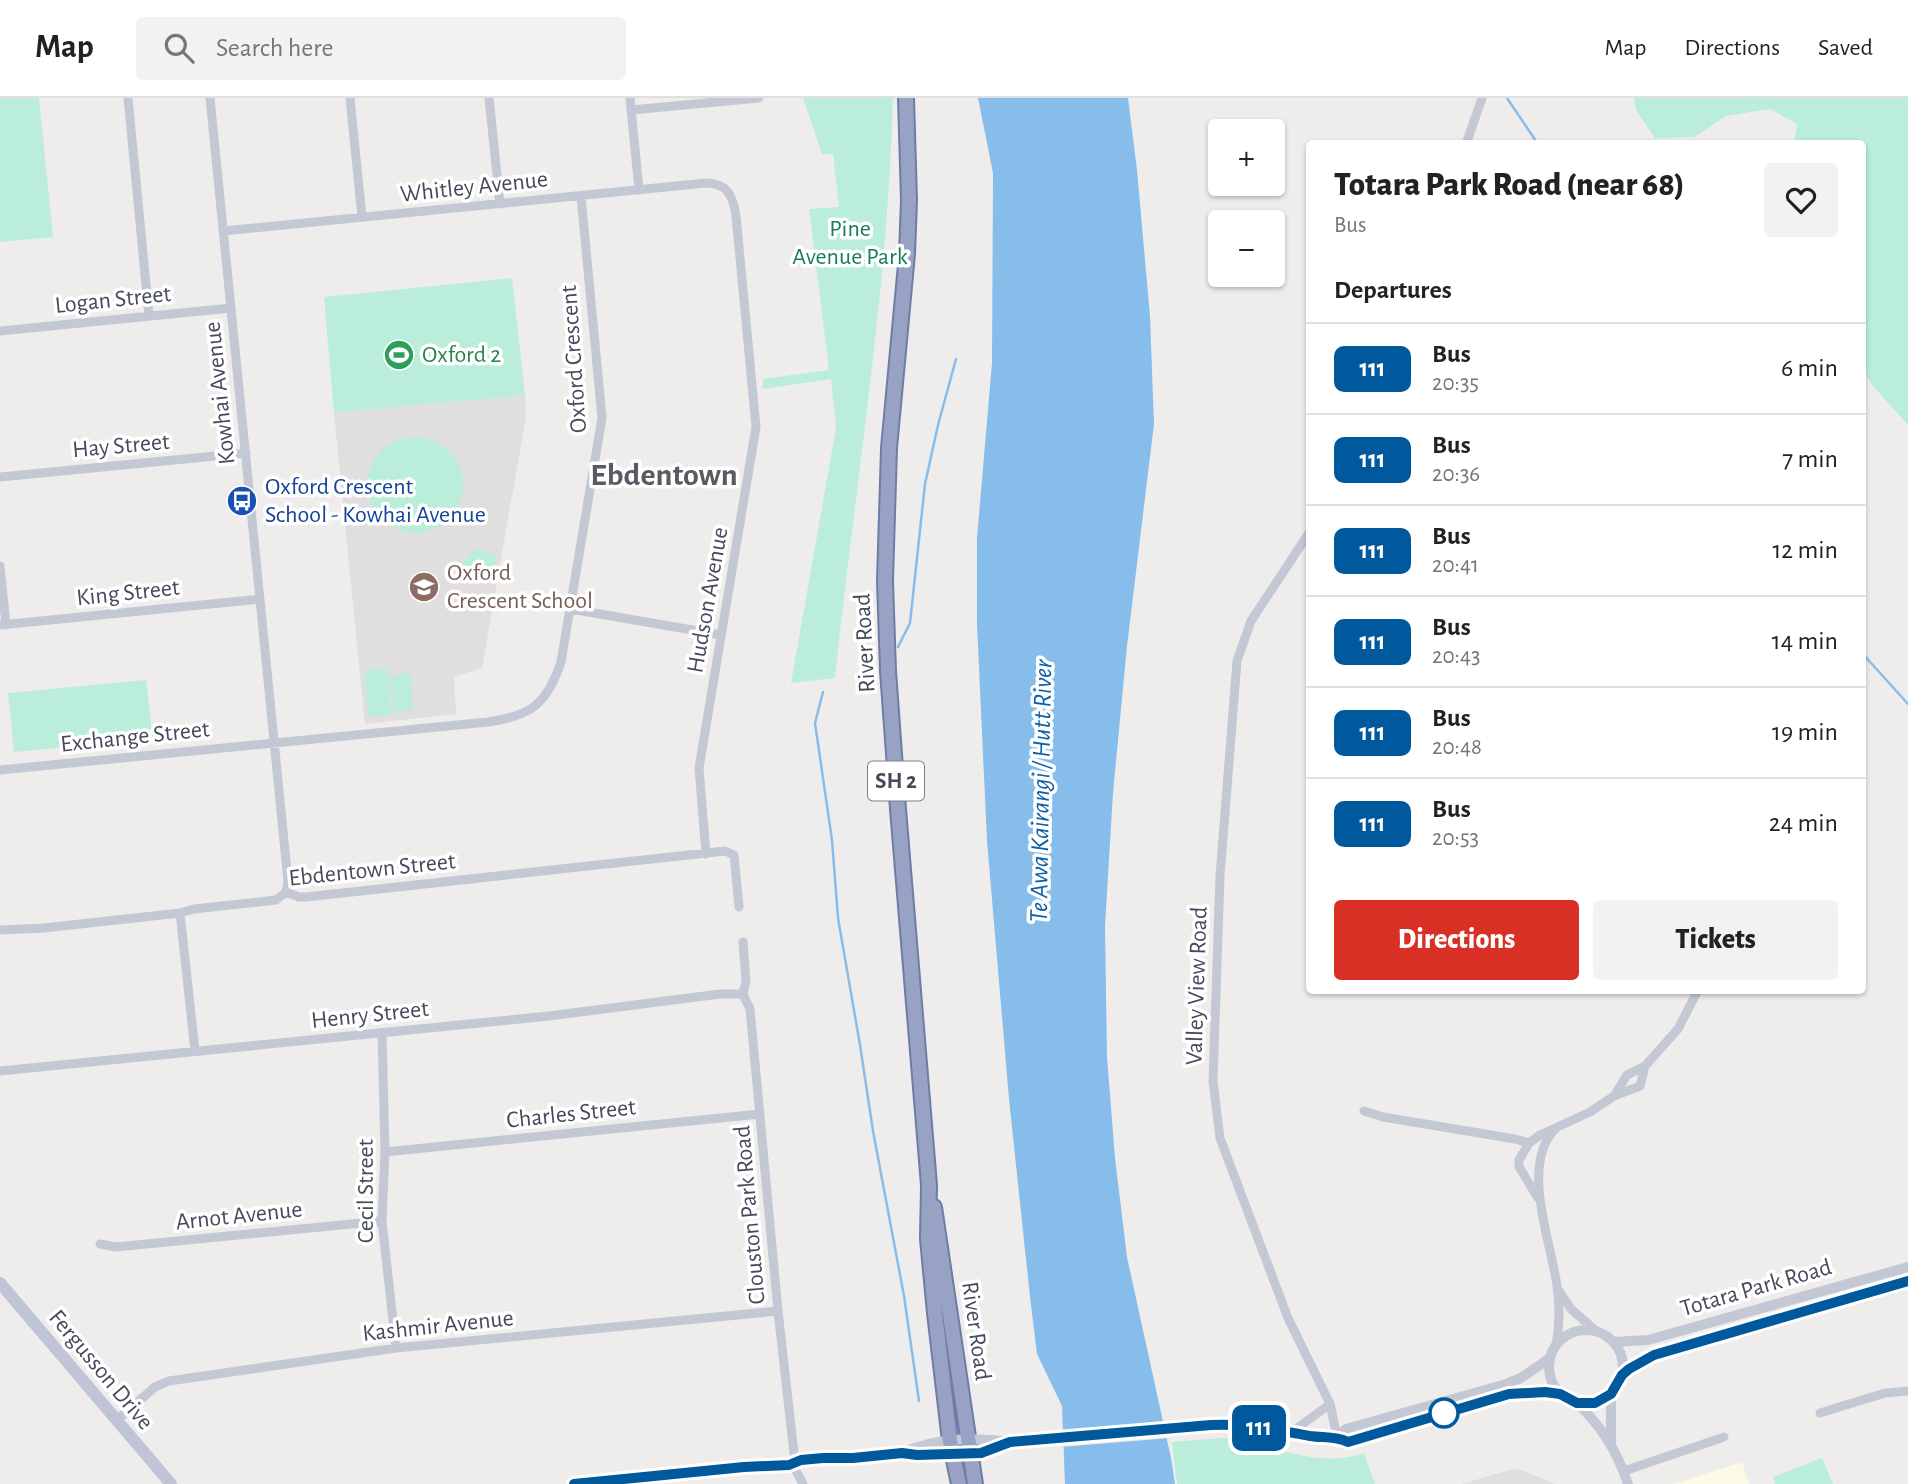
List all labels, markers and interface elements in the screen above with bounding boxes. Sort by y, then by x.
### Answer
search box [136,17,626,80]
icon: search [160,29,198,67]
text: Map [35,31,94,64]
text: Search here [216,35,334,61]
text: Map [1604,36,1646,60]
text: Directions [1684,36,1780,60]
text: Saved [1818,36,1873,60]
map controls [1208,119,1285,287]
button: + [1208,119,1285,196]
button: heart [1764,163,1838,237]
street label: Whitley Avenue [399,167,549,207]
text: Totara Park Road (near 68) [1334,169,1685,202]
button: − [1208,210,1285,287]
text: Bus [1334,214,1367,237]
park label: Pine Avenue Park [792,217,908,269]
text: Departures [1334,277,1452,303]
street label: Logan Street [54,282,173,318]
street label: Oxford Crescent [557,284,591,434]
street label: Kowhai Avenue [201,320,239,466]
sports icon: Oxford 2 [382,338,416,372]
text: Bus [1432,341,1471,367]
place label: Oxford 2 [422,343,501,367]
text: 6 min [1781,355,1838,381]
text: 111 [1360,357,1385,381]
text: 20:35 [1432,372,1479,395]
street label: Hay Street [71,430,171,462]
text: Bus [1432,432,1471,458]
text: 7 min [1782,446,1838,472]
text: 111 [1360,448,1385,472]
district label: Ebdentown [590,459,738,491]
text: 20:36 [1432,463,1480,486]
place label: Oxford Crescent School - Kowhai Avenue [265,475,486,527]
bus stop icon: Oxford Crescent School - Kowhai Avenue [225,484,259,518]
text: Bus [1432,523,1471,549]
street label: Hudson Avenue [683,525,733,675]
text: 12 min [1772,537,1838,563]
text: 111 [1360,539,1385,563]
text: 20:41 [1432,554,1479,577]
place label: Oxford Crescent School [447,561,593,613]
school or university icon: Oxford Crescent School [407,570,441,604]
street label: King Street [75,576,181,610]
street label: River Road [850,593,880,693]
text: Bus [1432,614,1471,640]
text: 14 min [1772,628,1838,654]
text: 111 [1360,630,1385,654]
text: 20:43 [1432,645,1480,668]
water label: Te Awa Kairangi / Hutt River [1026,658,1056,923]
text: Bus [1432,705,1471,731]
street label: Exchange Street [59,717,211,757]
text: 19 min [1772,719,1838,745]
text: 111 [1360,721,1385,745]
text: 20:48 [1432,736,1482,759]
road number: SH 2 [868,762,924,800]
text: Bus [1432,796,1471,822]
text: 24 min [1769,810,1838,836]
text: 111 [1360,812,1385,836]
text: 20:53 [1432,827,1479,850]
street label: Ebdentown Street [287,849,457,891]
button: Directions [1334,900,1579,980]
button: Tickets [1593,900,1838,980]
street label: Valley View Road [1182,906,1212,1066]
street label: Henry Street [310,997,430,1033]
street label: Charles Street [505,1095,637,1133]
street label: Clouston Park Road [730,1124,770,1306]
street label: Cecil Street [354,1138,378,1243]
street label: Arnot Avenue [175,1197,303,1235]
street label: Totara Park Road [1678,1255,1834,1321]
street label: River Road [957,1280,995,1382]
street label: Fergusson Drive [44,1306,158,1434]
street label: Kashmir Avenue [361,1306,515,1346]
unlabelled marker [1429,1398,1459,1428]
line badge: 111 [1219,1405,1299,1451]
text: 111 [1246,1416,1272,1440]

